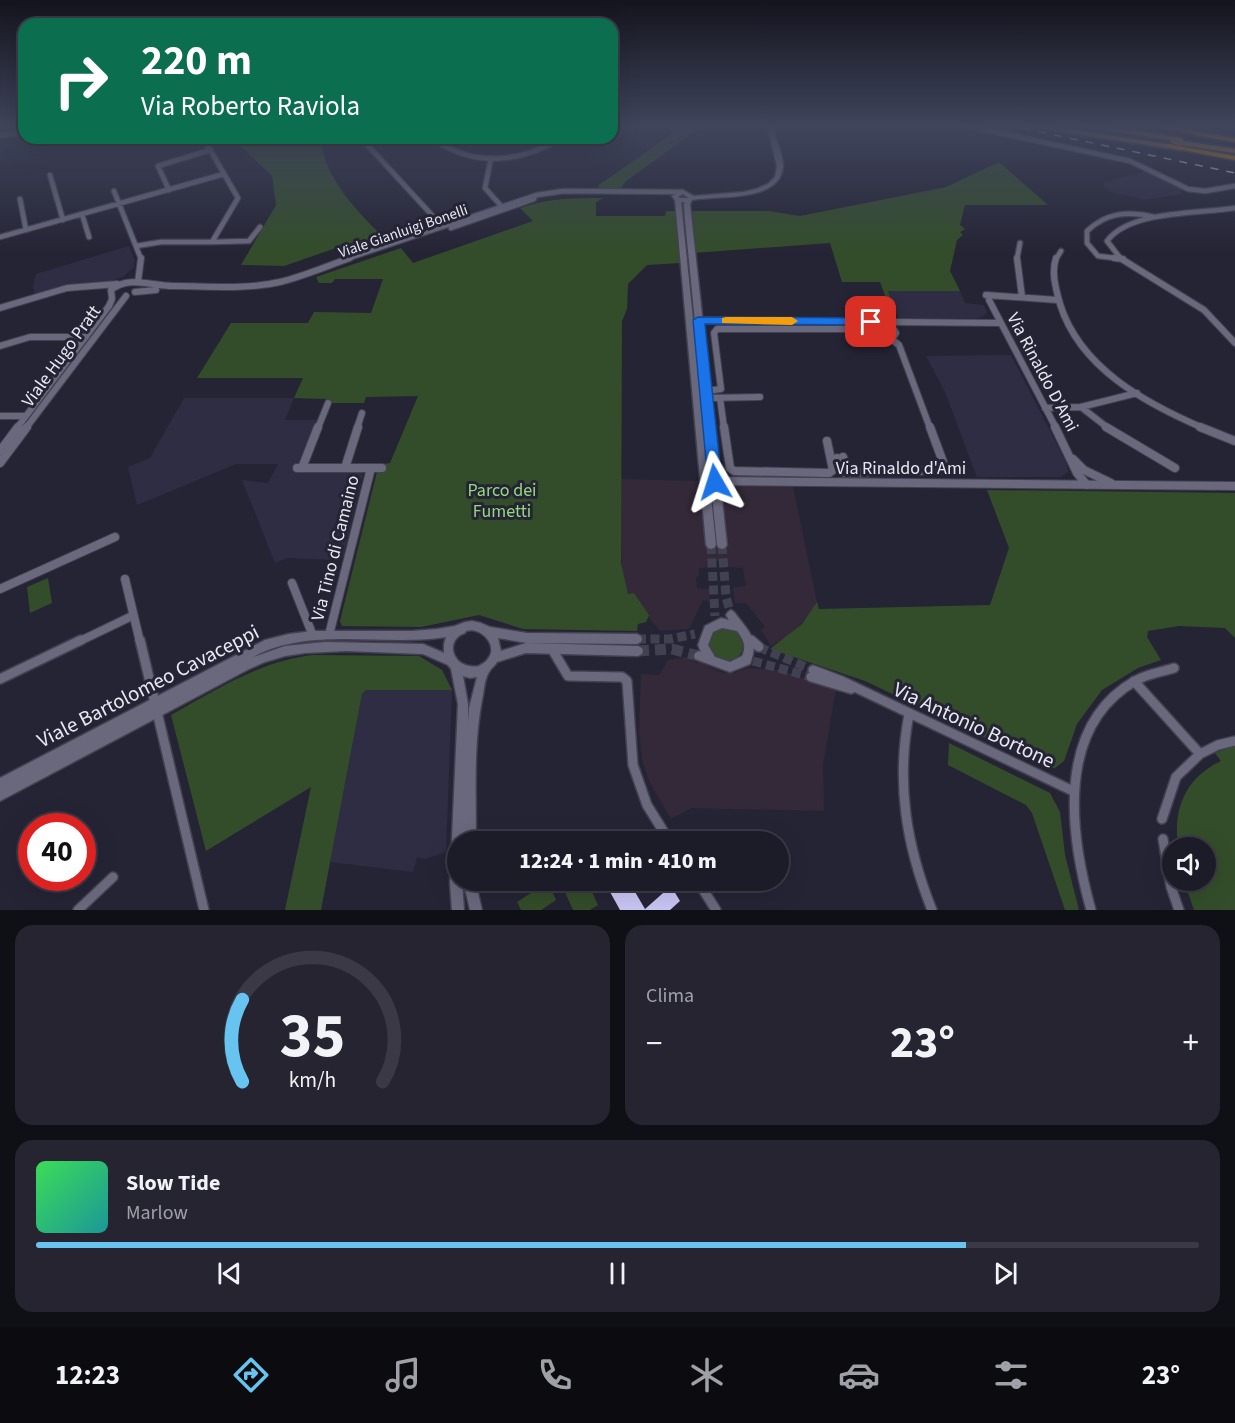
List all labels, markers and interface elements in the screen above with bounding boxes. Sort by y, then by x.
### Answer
text: 220 m [141,31,252,91]
icon: right [42,42,120,120]
text: Via Roberto Raviola [141,87,360,126]
street label: Viale Gianluigi Bonelli [336,199,471,264]
pin [845,296,896,347]
street label: Viale Hugo Pratt [16,300,107,412]
icon: arrive [854,305,887,338]
street label: Via Rinaldo D'Ami [1001,308,1084,436]
position arrow [683,450,747,514]
street label: Via Rinaldo d'Ami [836,456,966,481]
street label: Via Tino di Camaino [305,473,366,623]
park label: Parco dei Fumetti [467,478,537,524]
street label: Viale Bartolomeo Cavaceppi [32,617,264,755]
street label: Via Antonio Bortone [888,674,1060,776]
speed limit sign: 40 [18,813,96,891]
map controls [1162,837,1216,891]
button: sound [1162,837,1216,891]
text: 12:24 · 1 min · 410 m [519,845,717,877]
text: Clima [646,982,694,1010]
text: 35 [280,992,345,1081]
text: 23° [890,1011,955,1075]
text: − [646,1020,662,1067]
text: + [1183,1020,1199,1067]
text: km/h [289,1065,336,1096]
text: Slow Tide [126,1167,220,1199]
text: Marlow [126,1199,188,1227]
icon: previous [213,1257,246,1290]
icon: pause [601,1257,634,1290]
icon: next [989,1257,1022,1290]
icon: directions [230,1354,272,1396]
icon: music [382,1354,424,1396]
icon: phone [534,1354,576,1396]
icon: climate [686,1354,728,1396]
icon: car [838,1354,880,1396]
icon: filters [990,1354,1032,1396]
text: 12:23 [55,1356,120,1395]
text: 23° [1142,1356,1180,1395]

